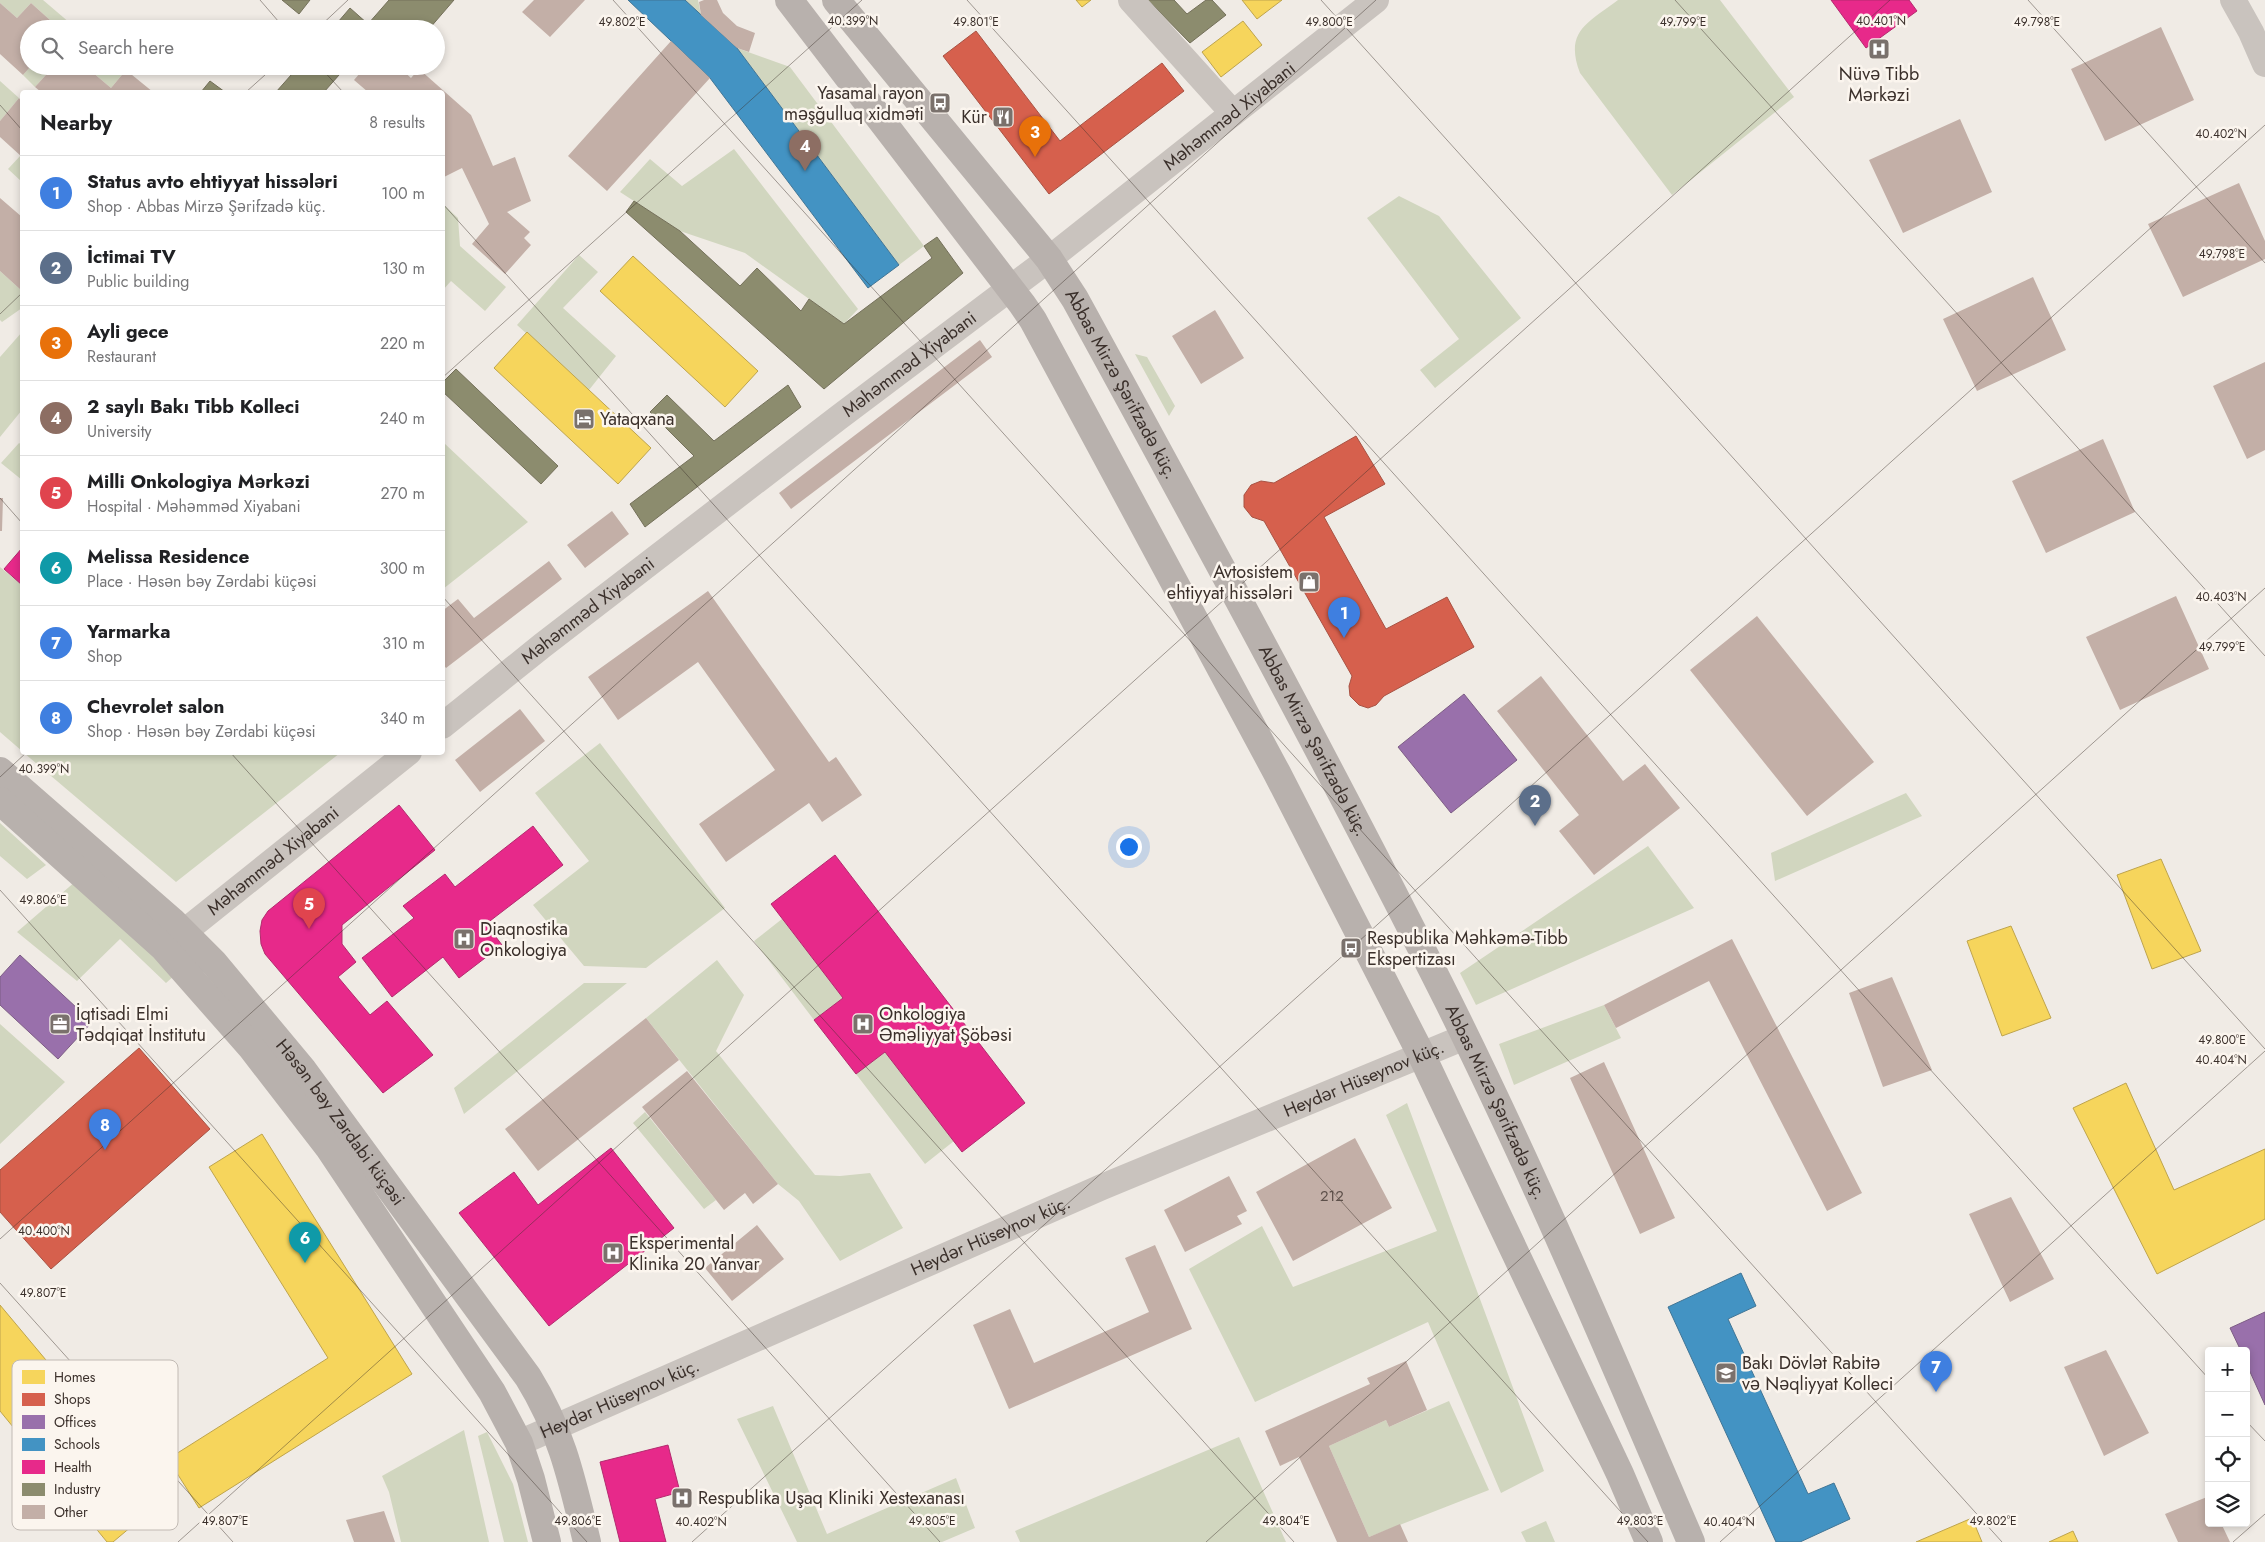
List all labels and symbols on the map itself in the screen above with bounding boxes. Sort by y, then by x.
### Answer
text: 40.399°N [828,12,878,30]
text: 40.401°N [1856,12,1906,30]
text: 49.802°E [598,13,646,31]
text: 49.801°E [953,13,999,31]
text: 49.800°E [1305,13,1353,31]
text: 49.799°E [1660,13,1706,31]
text: 49.798°E [2014,13,2060,31]
hospital icon: Nüvə Tibb Mərkəzi [1867,37,1891,61]
street label: Məhəmməd Xiyabani [1158,56,1301,177]
place label: Nüvə Tibb Mərkəzi [1839,61,1919,108]
place label: Yasamal rayon məşğulluq xidməti [784,80,924,127]
bus stop icon: Yasamal rayon məşğulluq xidməti [928,91,952,115]
place label: Kür [961,104,988,130]
restaurant icon: Kür [991,105,1015,129]
pin: 3 [1019,116,1051,157]
text: 40.402°N [2195,125,2247,143]
pin: 4 [789,130,821,171]
text: 49.798°E [2199,245,2245,263]
street label: Abbas Mirzə Şərifzadə küç. [1059,284,1184,484]
street label: Məhəmməd Xiyabani [837,305,982,423]
place label: Yataqxana [600,406,675,432]
hotel icon: Yataqxana [572,407,596,431]
street label: Məhəmməd Xiyabani [516,551,660,671]
place label: Avtosistem ehtiyyat hissələri [1167,559,1293,606]
shop icon: Avtosistem ehtiyyat hissələri [1297,570,1321,594]
text: 40.403°N [2195,588,2247,606]
pin: 1 [1328,597,1360,638]
text: 49.799°E [2199,638,2245,656]
street label: Abbas Mirzə Şərifzadə küç. [1252,640,1375,841]
text: 40.399°N [19,760,69,778]
pin: 2 [1519,785,1551,826]
street label: Məhəmməd Xiyabani [202,800,344,922]
your location [1116,834,1142,860]
pin: 5 [293,888,325,929]
text: 49.806°E [19,891,67,909]
place label: Diaqnostika Onkologiya [480,916,568,963]
place label: Respublika Məhkəmə-Tibb Ekspertizası [1367,925,1568,972]
hospital icon: Diaqnostika Onkologiya [452,927,476,951]
bus stop icon: Respublika Məhkəmə-Tibb Ekspertizası [1339,936,1363,960]
street label: Abbas Mirzə Şərifzadə küç. [1439,1000,1553,1204]
place label: İqtisadi Elmi Tədqiqat İnstitutu [76,1001,206,1048]
place label: Onkologiya Əməliyyat Şöbəsi [879,1001,1012,1048]
office icon: İqtisadi Elmi Tədqiqat İnstitutu [48,1012,72,1036]
hospital icon: Onkologiya Əməliyyat Şöbəsi [851,1012,875,1036]
text: 49.800°E [2198,1031,2246,1049]
street label: Həsən bəy Zərdabi küçəsi [270,1033,411,1211]
street label: Heydər Hüseynov küç. [1279,1034,1448,1124]
text: 40.404°N [2195,1051,2247,1069]
pin: 8 [89,1109,121,1150]
house number: 212 [1320,1185,1344,1207]
street label: Heydər Hüseynov küç. [907,1189,1074,1282]
text: 40.400°N [18,1222,70,1240]
pin: 6 [289,1222,321,1263]
place label: Eksperimental Klinika 20 Yanvar [629,1230,760,1277]
hospital icon: Eksperimental Klinika 20 Yanvar [601,1241,625,1265]
text: 49.807°E [20,1284,66,1302]
place label: Bakı Dövlət Rabitə və Nəqliyyat Kolleci [1742,1350,1893,1397]
pin: 7 [1920,1351,1952,1392]
street label: Heydər Hüseynov küç. [536,1352,704,1445]
legend [12,1360,178,1530]
school or university icon: Bakı Dövlət Rabitə və Nəqliyyat Kolleci [1714,1361,1738,1385]
text: Homes [54,1367,96,1387]
text: Shops [54,1389,91,1409]
text: Offices [54,1412,97,1432]
text: Schools [54,1434,100,1454]
text: Health [54,1457,92,1477]
text: Industry [54,1479,101,1499]
place label: Respublika Uşaq Kliniki Xestexanası [698,1485,965,1511]
hospital icon: Respublika Uşaq Kliniki Xestexanası [670,1486,694,1510]
text: Other [54,1502,88,1522]
text: 49.807°E [202,1512,248,1530]
text: 49.806°E [554,1512,602,1530]
text: 49.805°E [908,1512,956,1530]
text: 49.804°E [1262,1512,1310,1530]
text: 49.803°E [1617,1512,1663,1530]
text: 49.802°E [1969,1512,2017,1530]
text: 40.402°N [675,1513,727,1531]
text: 40.404°N [1703,1513,1755,1531]

